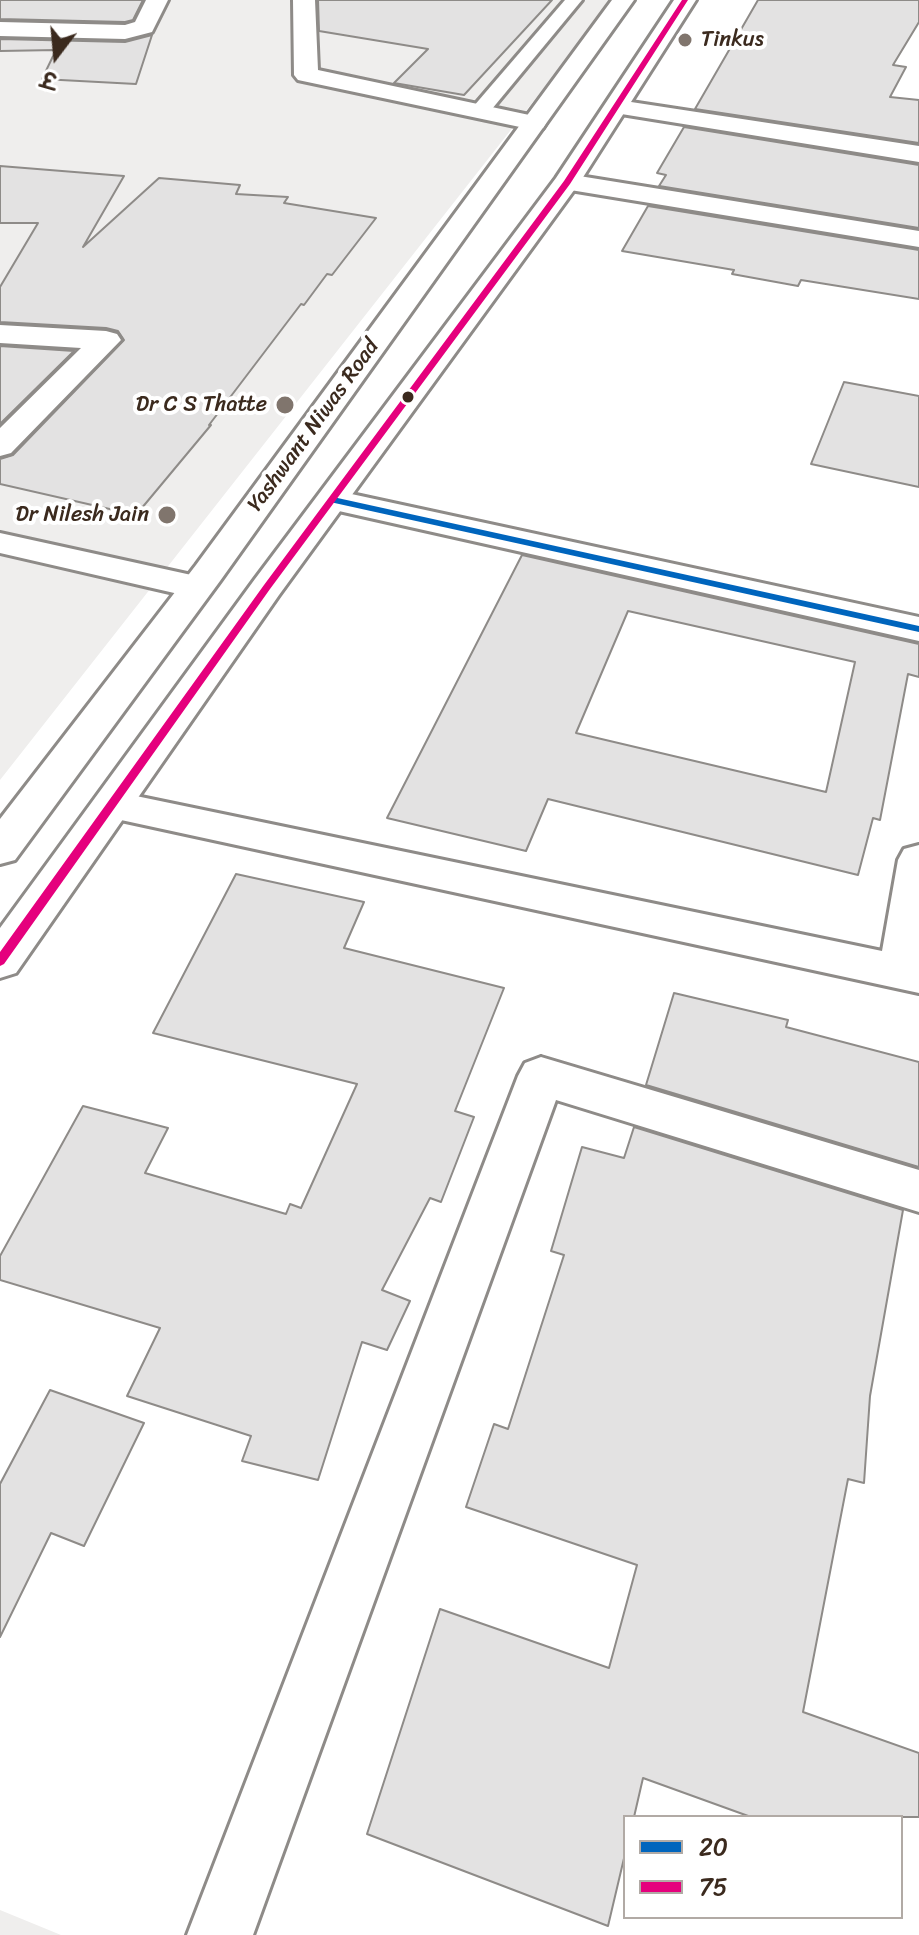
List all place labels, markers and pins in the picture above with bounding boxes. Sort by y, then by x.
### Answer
place label: Tinkus [701,27,764,53]
marker: Tinkus [676,31,694,49]
unlabelled marker [400,389,416,405]
place label: Dr C S Thatte [136,392,267,418]
marker: Dr C S Thatte [274,394,296,416]
place label: Dr Nilesh Jain [16,502,149,528]
marker: Dr Nilesh Jain [156,504,178,526]

